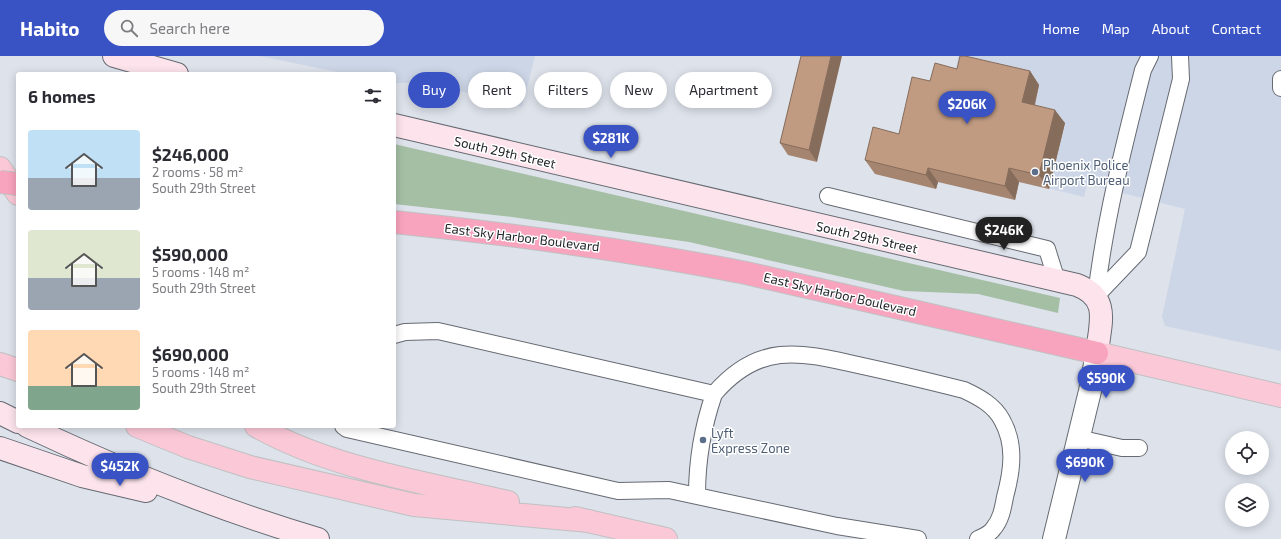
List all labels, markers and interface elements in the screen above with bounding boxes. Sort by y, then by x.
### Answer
search box [104,10,384,46]
text: Habito [20,17,80,40]
icon: search [118,17,140,39]
text: Search here [150,19,230,37]
text: Home [1043,20,1080,37]
text: Map [1102,20,1130,37]
text: About [1152,20,1190,37]
text: Contact [1212,20,1261,37]
chip: Buy [408,72,460,108]
chip: Rent [468,72,526,108]
chip: Filters [534,72,602,108]
chip: New [610,72,667,108]
chip: Apartment [675,72,772,108]
icon: filters [362,85,384,107]
text: 6 homes [28,86,96,106]
pin: $206K [939,91,995,125]
text: $206K [947,96,987,112]
pin: $281K [583,125,639,159]
text: $281K [592,130,630,146]
street label: South 29th Street [453,133,557,171]
text: $246,000 [152,144,229,164]
icon: home [60,146,108,194]
place label: Phoenix Police Airport Bureau [1043,157,1130,188]
text: 2 rooms · 58 m² [152,164,243,180]
marker: Phoenix Police Airport Bureau [1030,167,1040,177]
text: South 29th Street [152,180,256,196]
pin: $246K [976,217,1032,251]
street label: South 29th Street [815,218,919,256]
street label: East Sky Harbor Boulevard [444,220,600,254]
text: $246K [984,222,1024,238]
text: $590,000 [152,244,228,264]
icon: home [60,246,108,294]
text: 5 rooms · 148 m² [152,264,249,280]
street label: East Sky Harbor Boulevard [762,269,918,319]
text: South 29th Street [152,280,256,296]
text: $690,000 [152,344,229,364]
icon: home [60,346,108,394]
text: 5 rooms · 148 m² [152,364,249,380]
pin: $590K [1078,365,1134,399]
text: $590K [1087,370,1125,386]
text: South 29th Street [152,380,256,396]
place label: Lyft Express Zone [711,425,790,456]
map controls [1225,431,1269,527]
button: locate [1225,431,1269,475]
marker: Lyft Express Zone [698,435,708,445]
pin: $690K [1057,449,1113,483]
pin: $452K [92,453,148,487]
text: $690K [1065,454,1105,470]
text: $452K [101,458,139,474]
button: layers [1225,483,1269,527]

